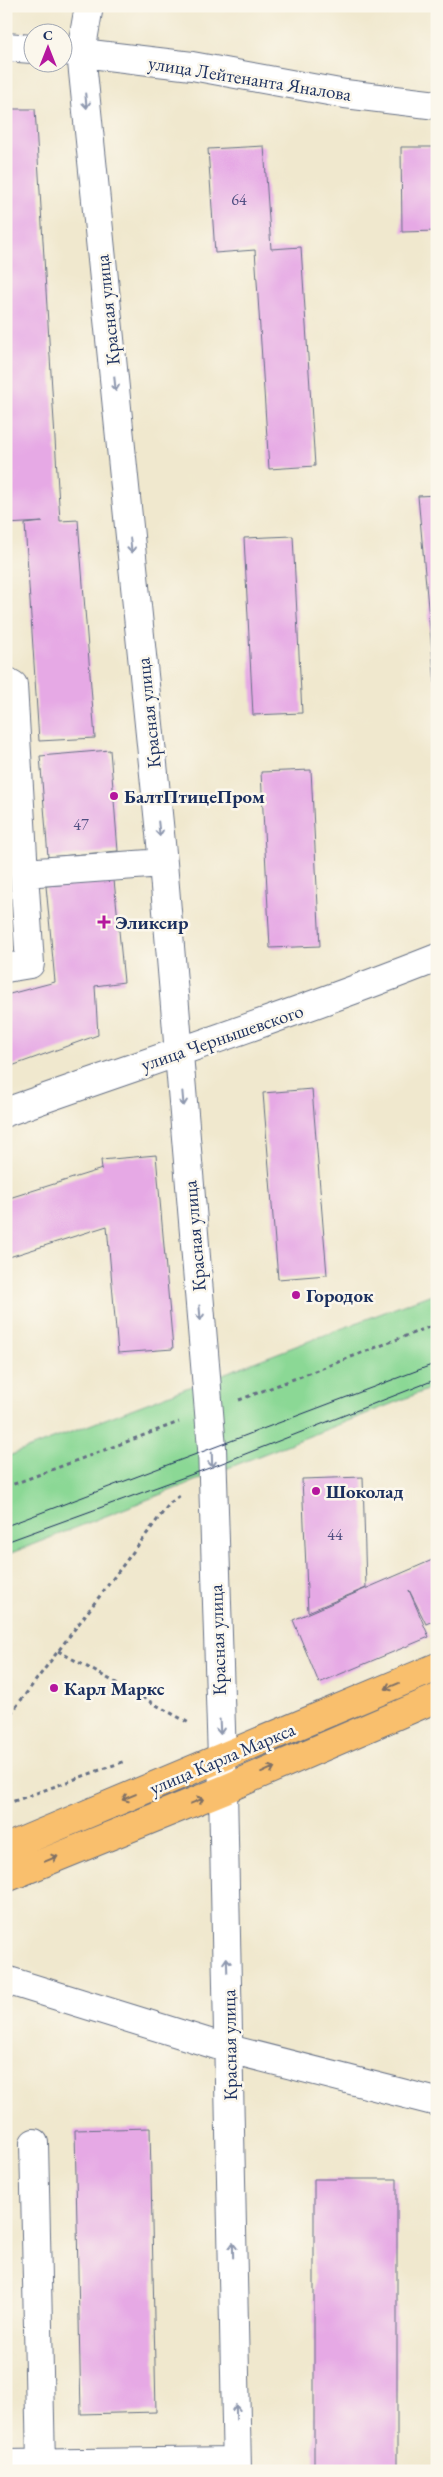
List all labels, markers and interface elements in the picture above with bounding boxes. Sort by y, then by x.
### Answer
north arrow [22,22,72,72]
text: С [43,26,53,44]
street label: улица Лейтенанта Яналова [147,50,354,107]
one-way arrow [81,92,91,108]
house number: 64 [231,189,247,210]
street label: Красная улица [89,253,126,367]
one-way arrow [110,376,120,392]
one-way arrow [126,538,136,554]
street label: Красная улица [130,656,167,770]
place label: БалтПтицеПром [124,784,265,809]
marker: БалтПтицеПром [108,790,120,802]
house number: 47 [73,814,89,835]
one-way arrow [155,821,164,837]
place label: Эликсир [115,910,189,935]
marker: Эликсир [97,915,111,929]
street label: улица Чернышевского [138,998,307,1077]
one-way arrow [178,1090,188,1106]
street label: Красная улица [177,1179,212,1292]
place label: Городок [306,1283,374,1308]
marker: Городок [290,1289,302,1301]
one-way arrow [196,1305,205,1321]
one-way arrow [207,1452,217,1468]
place label: Шоколад [326,1479,404,1504]
marker: Шоколад [310,1485,322,1497]
house number: 44 [327,1524,343,1545]
street label: Красная улица [203,1584,232,1696]
place label: Карл Маркс [64,1676,165,1701]
marker: Карл Маркс [48,1682,60,1694]
one-way arrow [385,1682,400,1692]
street label: улица Карла Маркса [145,1716,299,1800]
one-way arrow [216,1719,225,1735]
one-way arrow [260,1764,275,1774]
one-way arrow [122,1793,137,1803]
one-way arrow [188,1796,204,1805]
one-way arrow [44,1854,59,1863]
one-way arrow [222,1957,232,1974]
street label: Красная улица [216,1989,243,2101]
one-way arrow [228,2242,238,2258]
one-way arrow [231,2405,240,2421]

